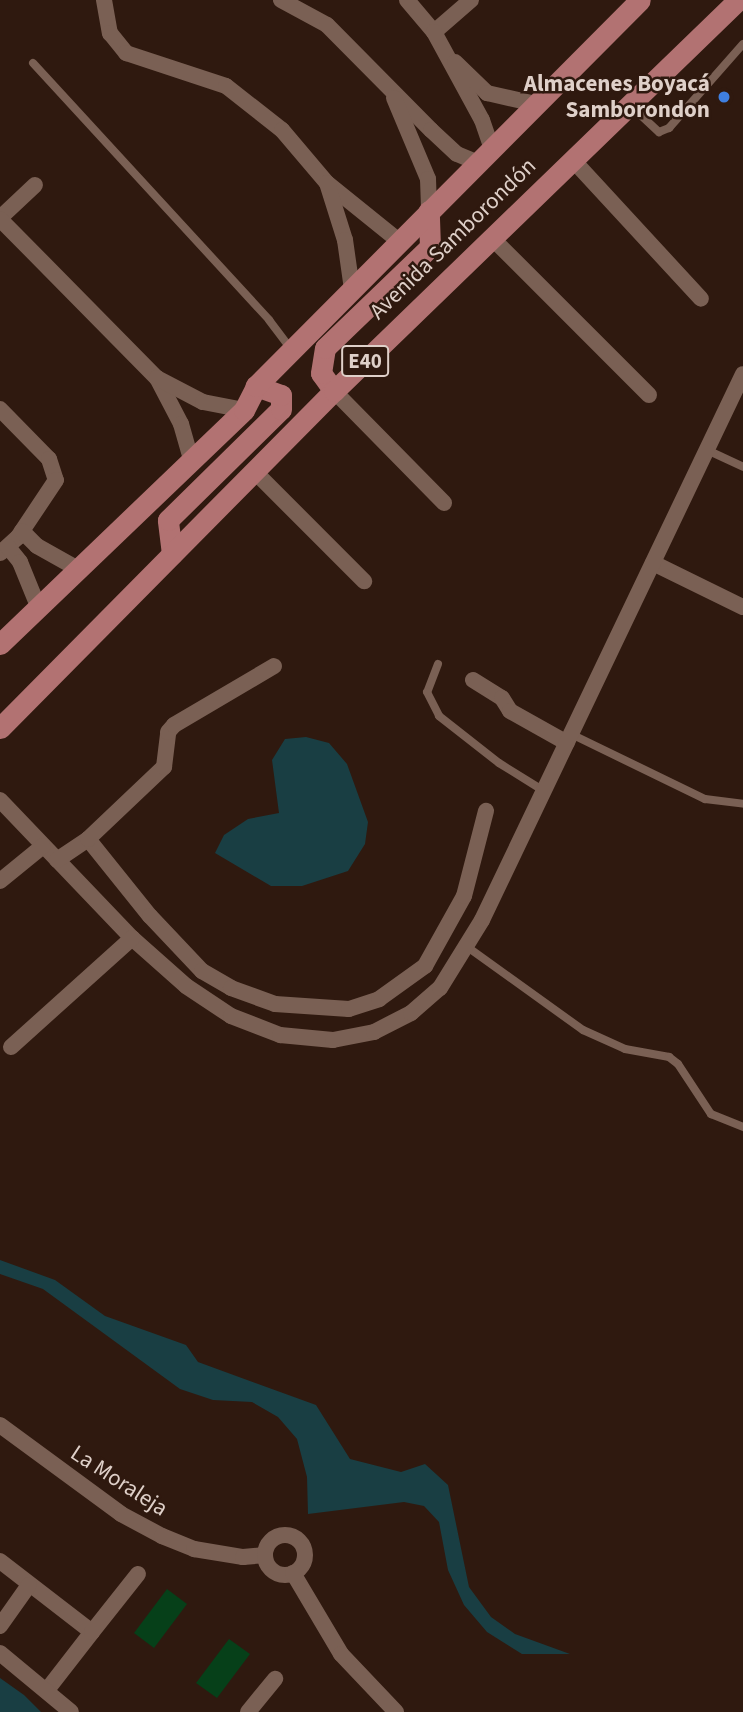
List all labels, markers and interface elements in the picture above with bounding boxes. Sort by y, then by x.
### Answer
place label: Almacenes Boyacá Samborondon [524,70,710,124]
marker: Almacenes Boyacá Samborondon [716,89,732,105]
street label: Avenida Samborondón [364,153,542,325]
road number: E40 [340,344,390,378]
street label: La Moraleja [65,1439,173,1523]

